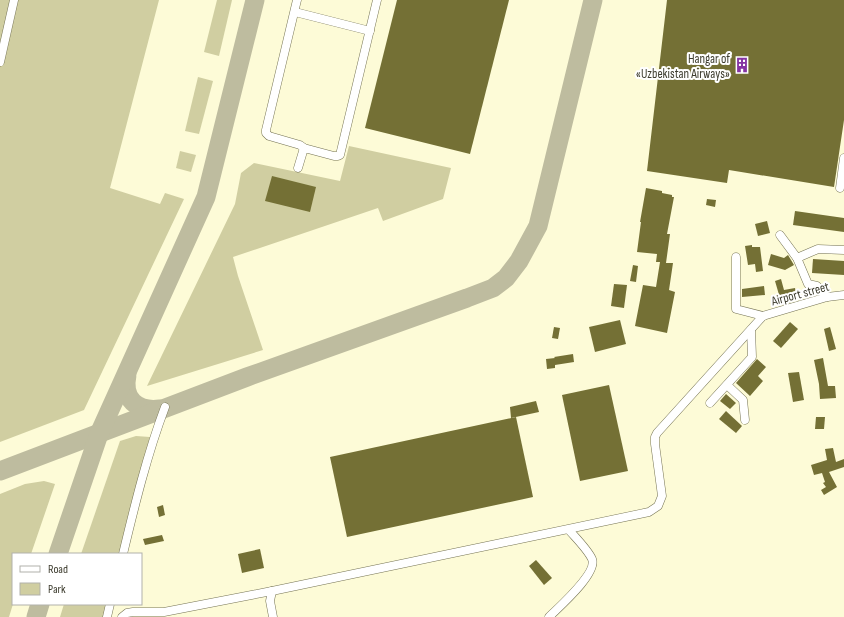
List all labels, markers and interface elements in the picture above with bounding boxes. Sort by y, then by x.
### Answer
place label: Hangar of «Uzbekistan Airways» [636,51,730,82]
building icon: Hangar of «Uzbekistan Airways» [733,56,751,74]
street label: Аirport street [769,279,831,310]
legend [12,553,142,605]
text: Road [48,562,68,577]
text: Park [48,582,66,597]

